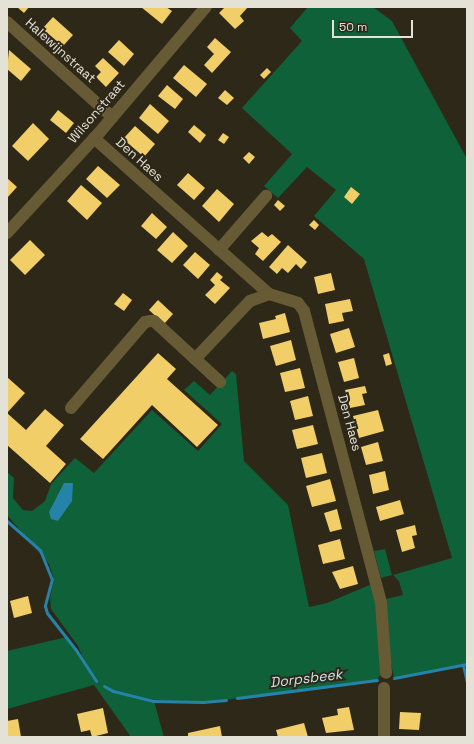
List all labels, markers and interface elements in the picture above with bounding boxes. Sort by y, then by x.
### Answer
scale bar [334,12,415,38]
street label: Halewijnstraat [22,15,98,87]
text: 50 m [339,19,367,35]
street label: Wilsonstraat [65,77,129,147]
street label: Den Haes [112,135,166,185]
street label: Den Haes [334,393,364,453]
water label: Dorpsbeek [269,665,343,691]

